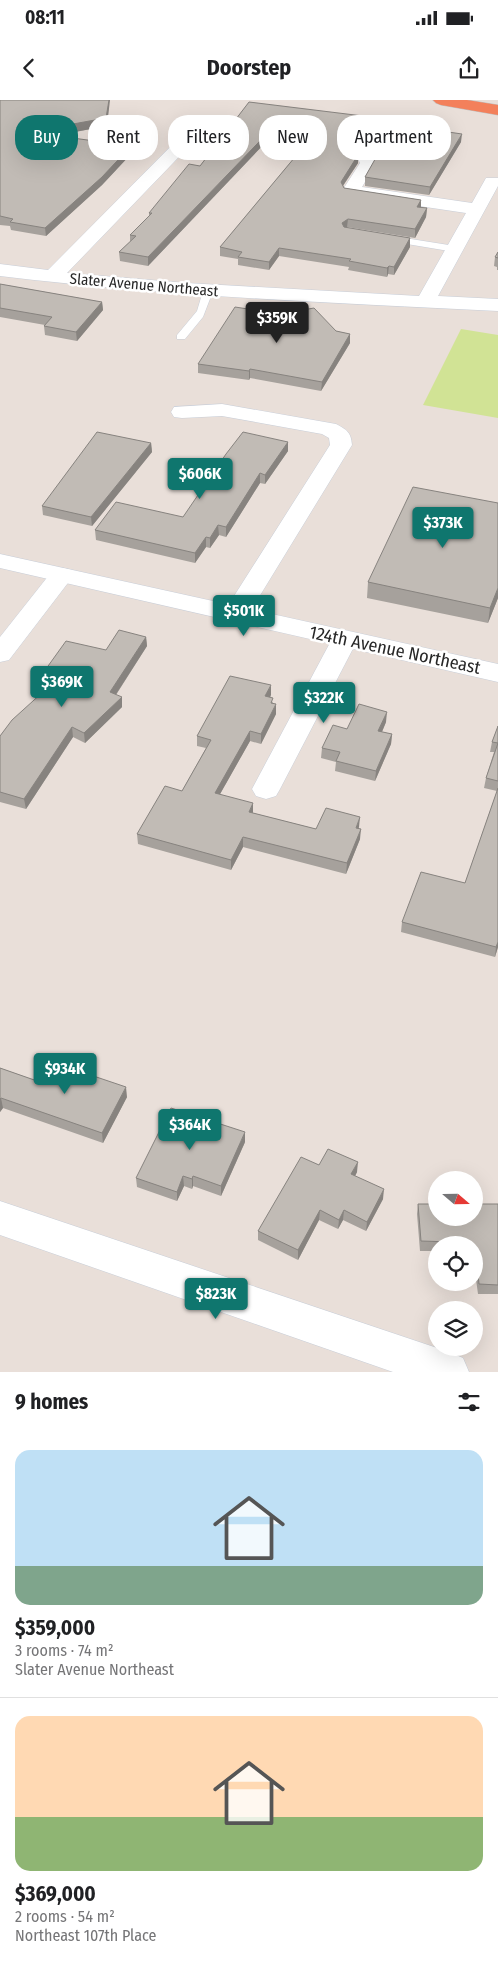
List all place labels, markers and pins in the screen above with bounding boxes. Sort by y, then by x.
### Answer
pin: $359K [242,302,312,344]
pin: $606K [165,458,235,500]
pin: $373K [408,506,478,549]
pin: $501K [209,594,279,637]
pin: $369K [27,666,97,708]
pin: $322K [289,682,359,724]
pin: $934K [30,1052,100,1095]
pin: $364K [155,1108,225,1151]
pin: $823K [181,1278,251,1320]

